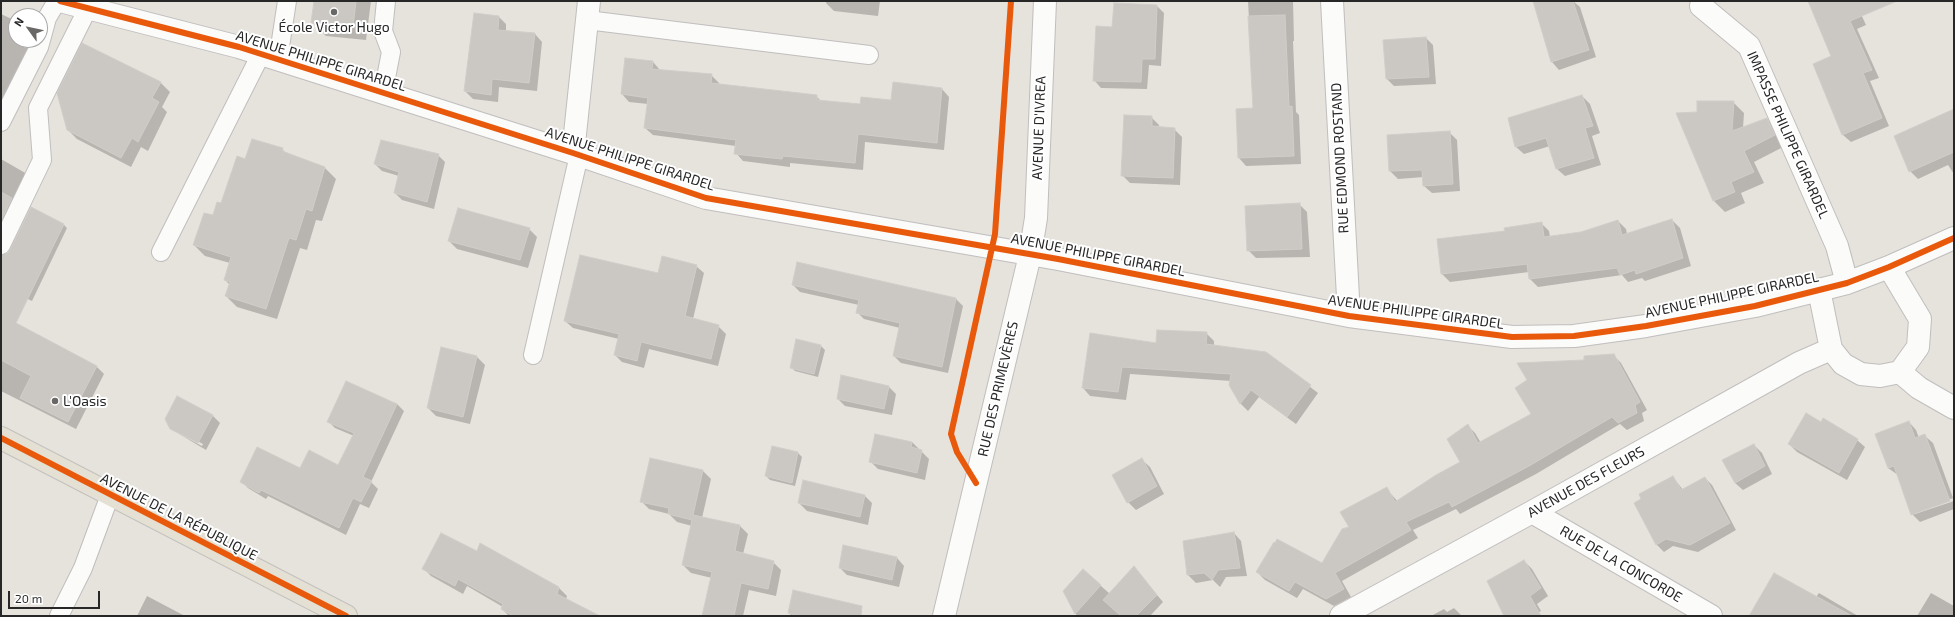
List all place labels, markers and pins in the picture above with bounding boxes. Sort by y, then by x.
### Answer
marker: École Victor Hugo [329,7,339,17]
place label: École Victor Hugo [278,19,390,35]
place label: L'Oasis [63,393,107,409]
marker: L'Oasis [50,396,60,406]

